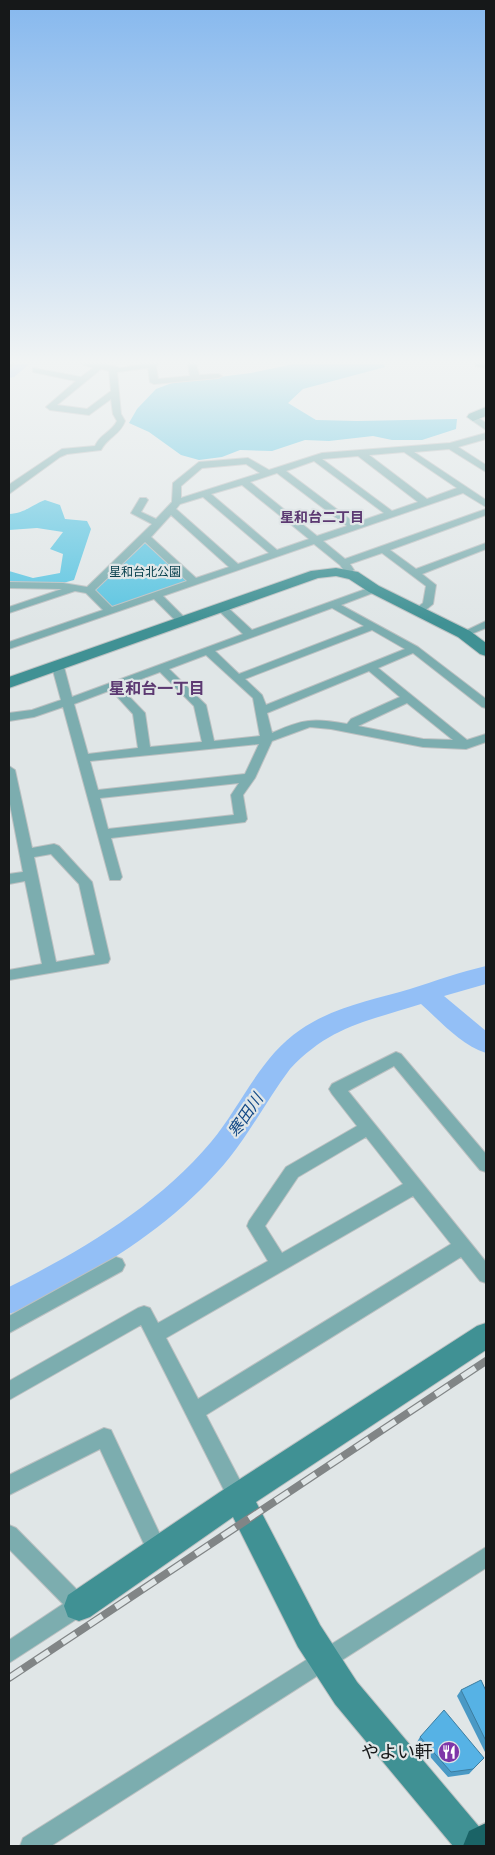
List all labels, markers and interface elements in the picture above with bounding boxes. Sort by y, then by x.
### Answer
district label: 星和台二丁目 [280,510,364,525]
park label: 星和台北公園 [109,565,181,578]
district label: 星和台一丁目 [109,680,205,697]
water label: 寒田川 [225,1089,267,1140]
restaurant icon: やよい軒 [437,1740,461,1764]
place label: やよい軒 [361,1743,433,1762]

